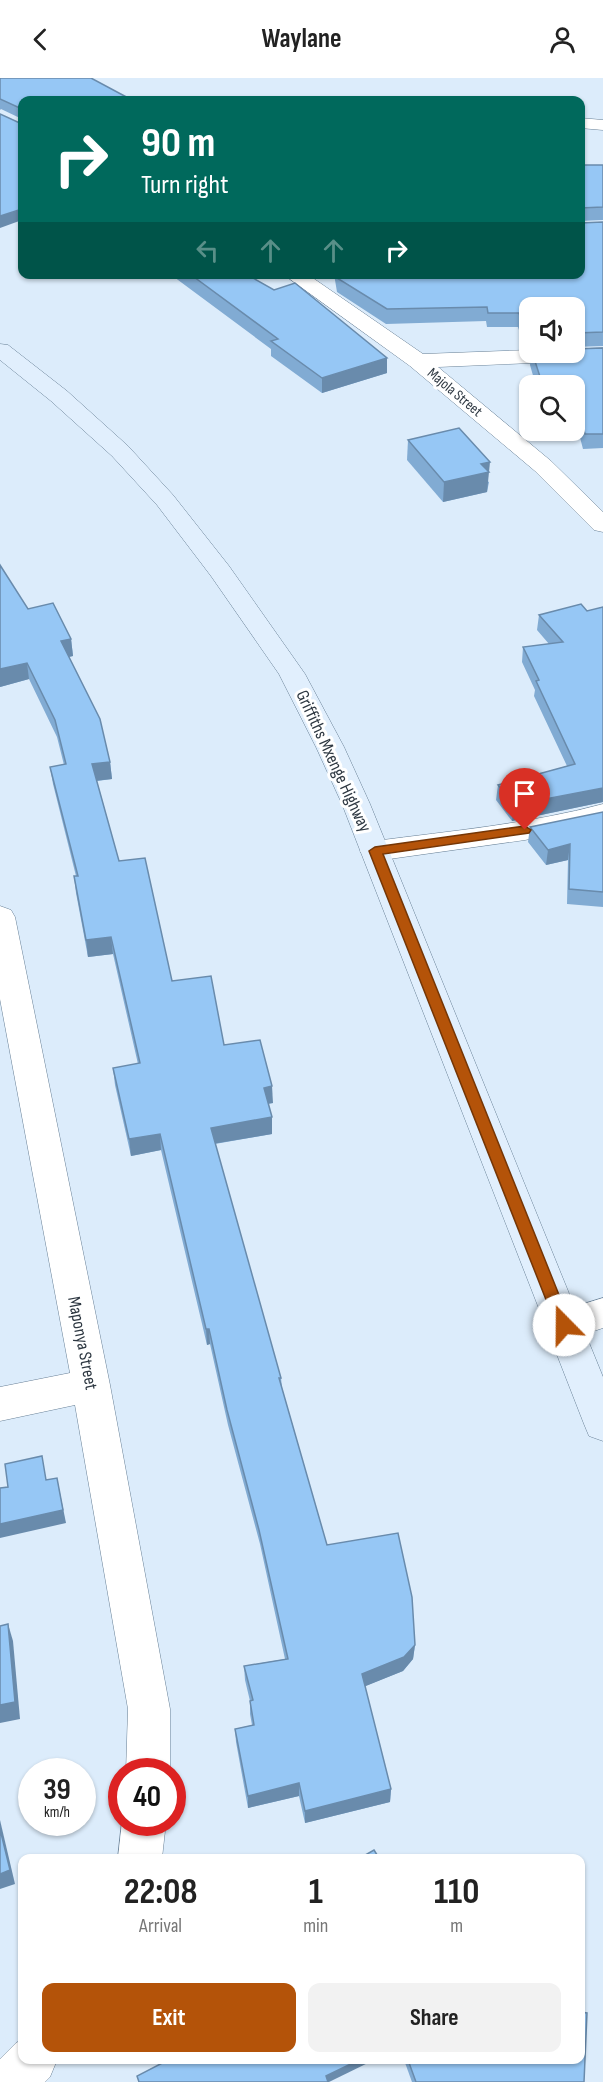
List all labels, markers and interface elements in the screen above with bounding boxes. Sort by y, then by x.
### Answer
icon: back [24,23,57,56]
text: Waylane [261,23,342,55]
icon: person [546,23,579,56]
text: 90 m [141,118,215,169]
icon: right [42,120,120,198]
text: Turn right [141,169,228,201]
icon: left [191,234,224,267]
icon: ahead [254,234,287,267]
icon: ahead [317,234,350,267]
icon: right [380,234,413,267]
map controls [519,297,585,441]
button: sound [519,297,585,363]
street label: Majola Street [423,364,486,421]
button: search [519,375,585,441]
street label: Griffiths Mxenge Highway [291,687,376,835]
pin [499,768,550,830]
icon: arrive [508,777,541,810]
position arrow [532,1293,596,1357]
street label: Maponya Street [63,1295,102,1392]
speed limit sign: 40 [108,1758,186,1836]
text: 39 [43,1772,71,1808]
text: km/h [44,1803,70,1822]
text: 22:08 [124,1871,197,1914]
text: 1 [309,1871,323,1914]
text: 110 [434,1871,479,1914]
text: Arrival [139,1914,182,1938]
text: min [303,1914,328,1938]
text: m [450,1914,463,1938]
button: Exit [42,1983,296,2052]
button: Share [308,1983,561,2052]

